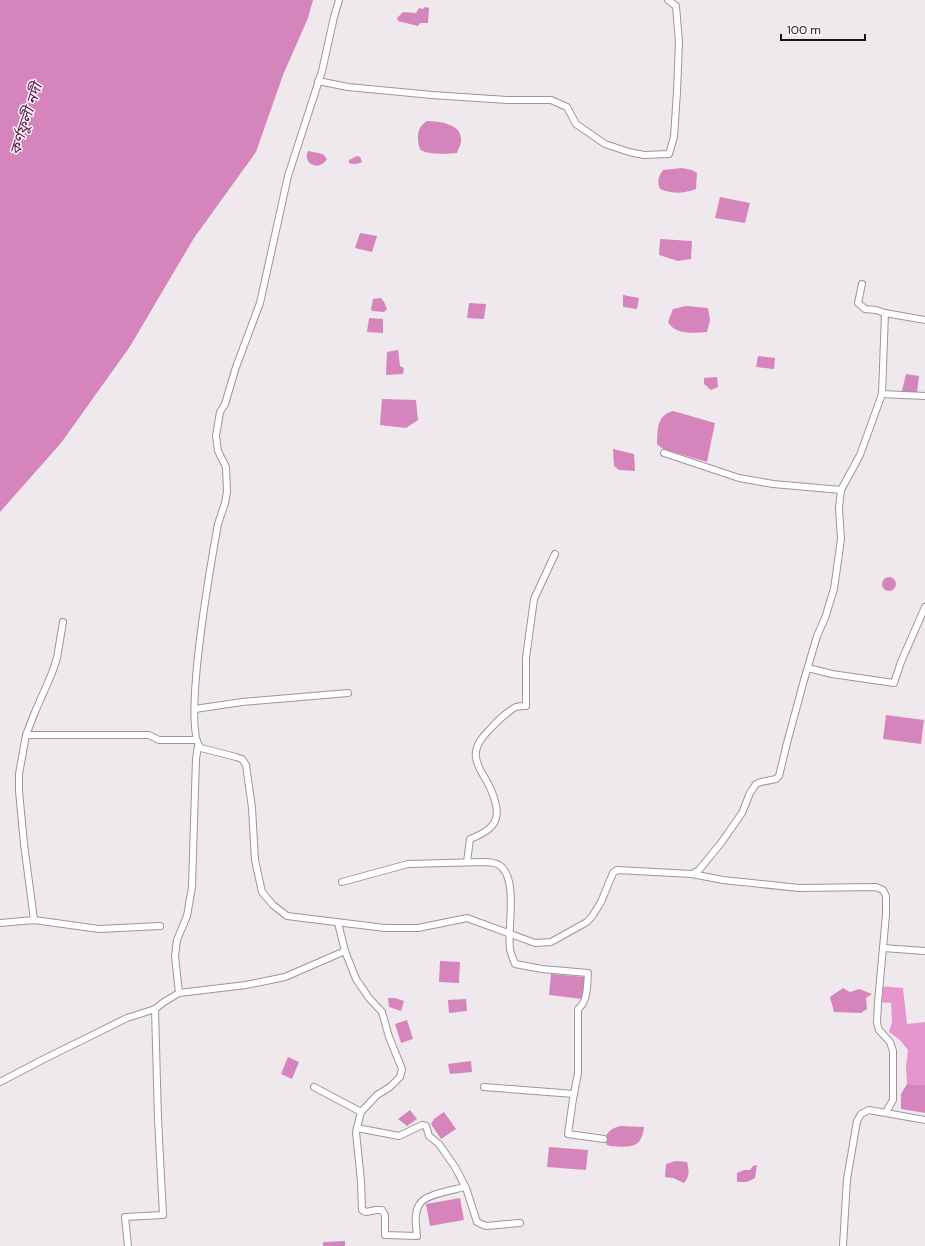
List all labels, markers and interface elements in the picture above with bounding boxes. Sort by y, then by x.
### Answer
scale bar [781,16,865,42]
text: 100 m [787,22,821,38]
water label: কর্ণফুলী নদী [5,78,48,157]

